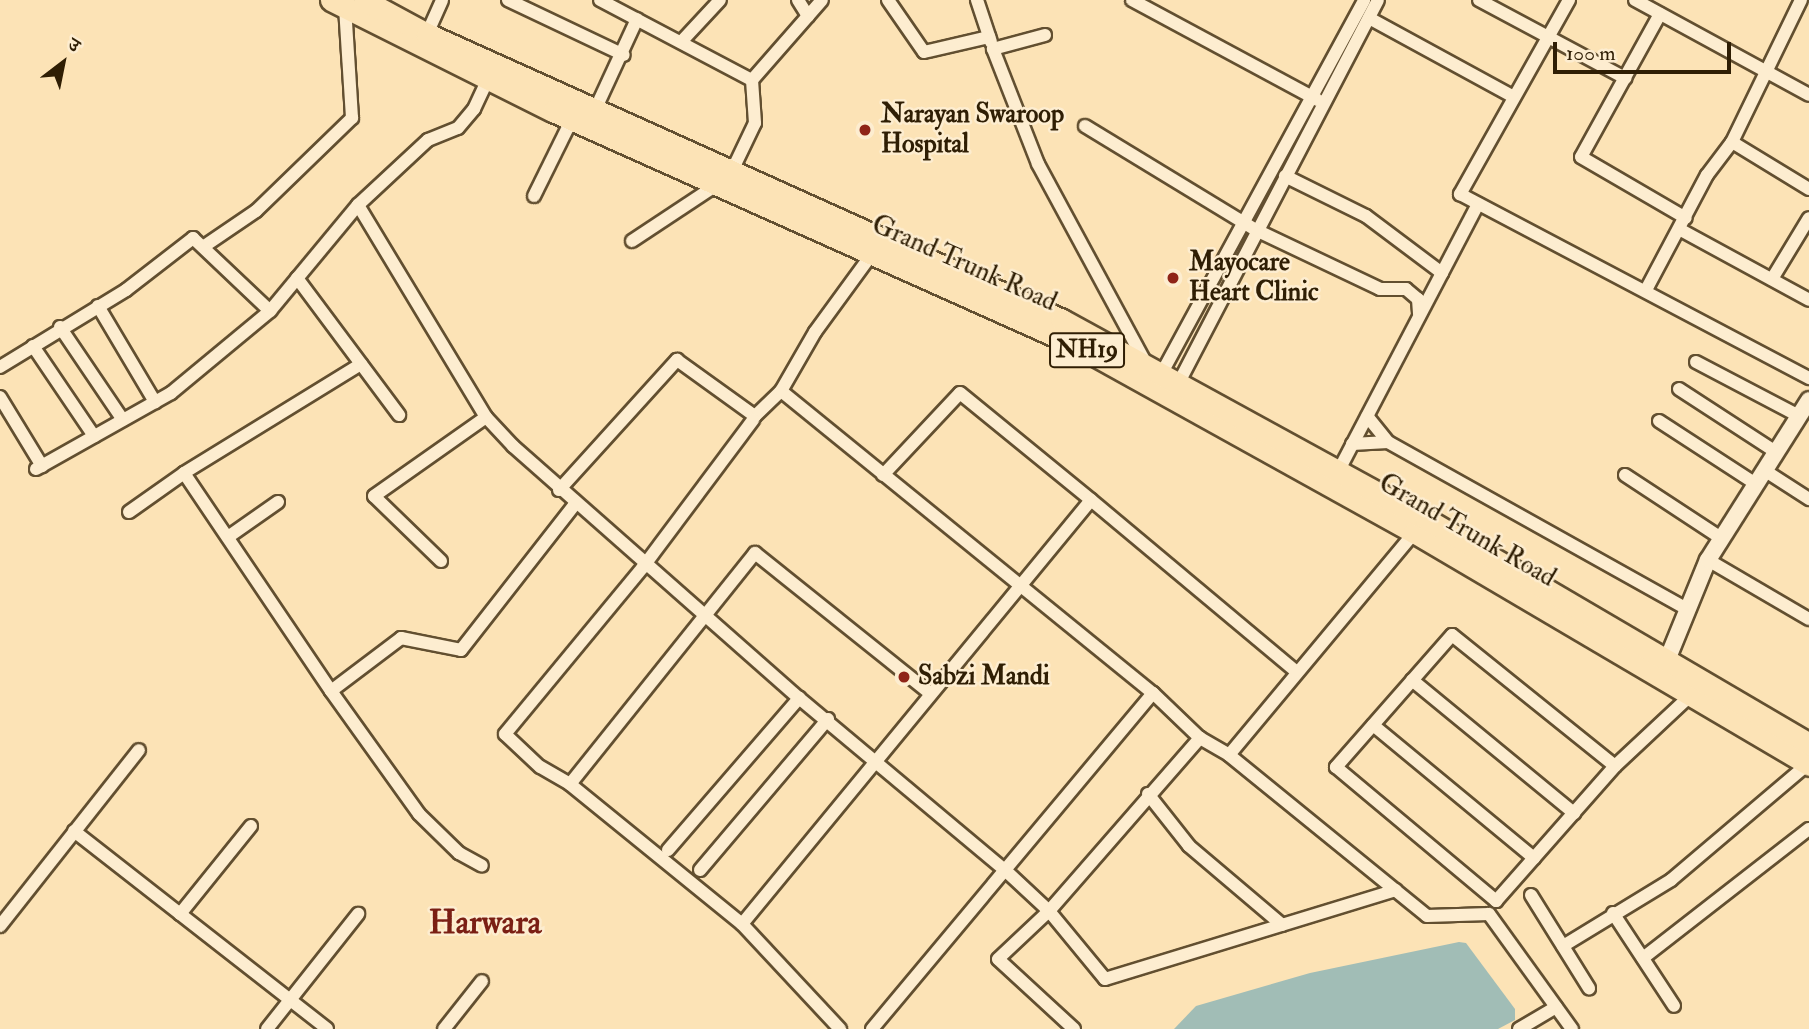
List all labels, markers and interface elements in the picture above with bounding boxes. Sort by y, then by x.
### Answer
north arrow [28,28,98,98]
scale bar [1557,28,1736,72]
text: उ [64,32,85,58]
text: 100 m [1566,40,1616,67]
place label: Narayan Swaroop Hospital [881,99,1064,160]
marker: Narayan Swaroop Hospital [855,120,875,140]
street label: Grand Trunk Road [867,209,1061,319]
place label: Mayocare Heart Clinic [1189,247,1318,308]
marker: Mayocare Heart Clinic [1163,268,1183,288]
road number: NH19 [1048,330,1126,370]
street label: Grand Trunk Road [1373,468,1561,594]
place label: Sabzi Mandi [918,661,1050,693]
marker: Sabzi Mandi [896,669,912,685]
district label: Harwara [429,903,541,943]

